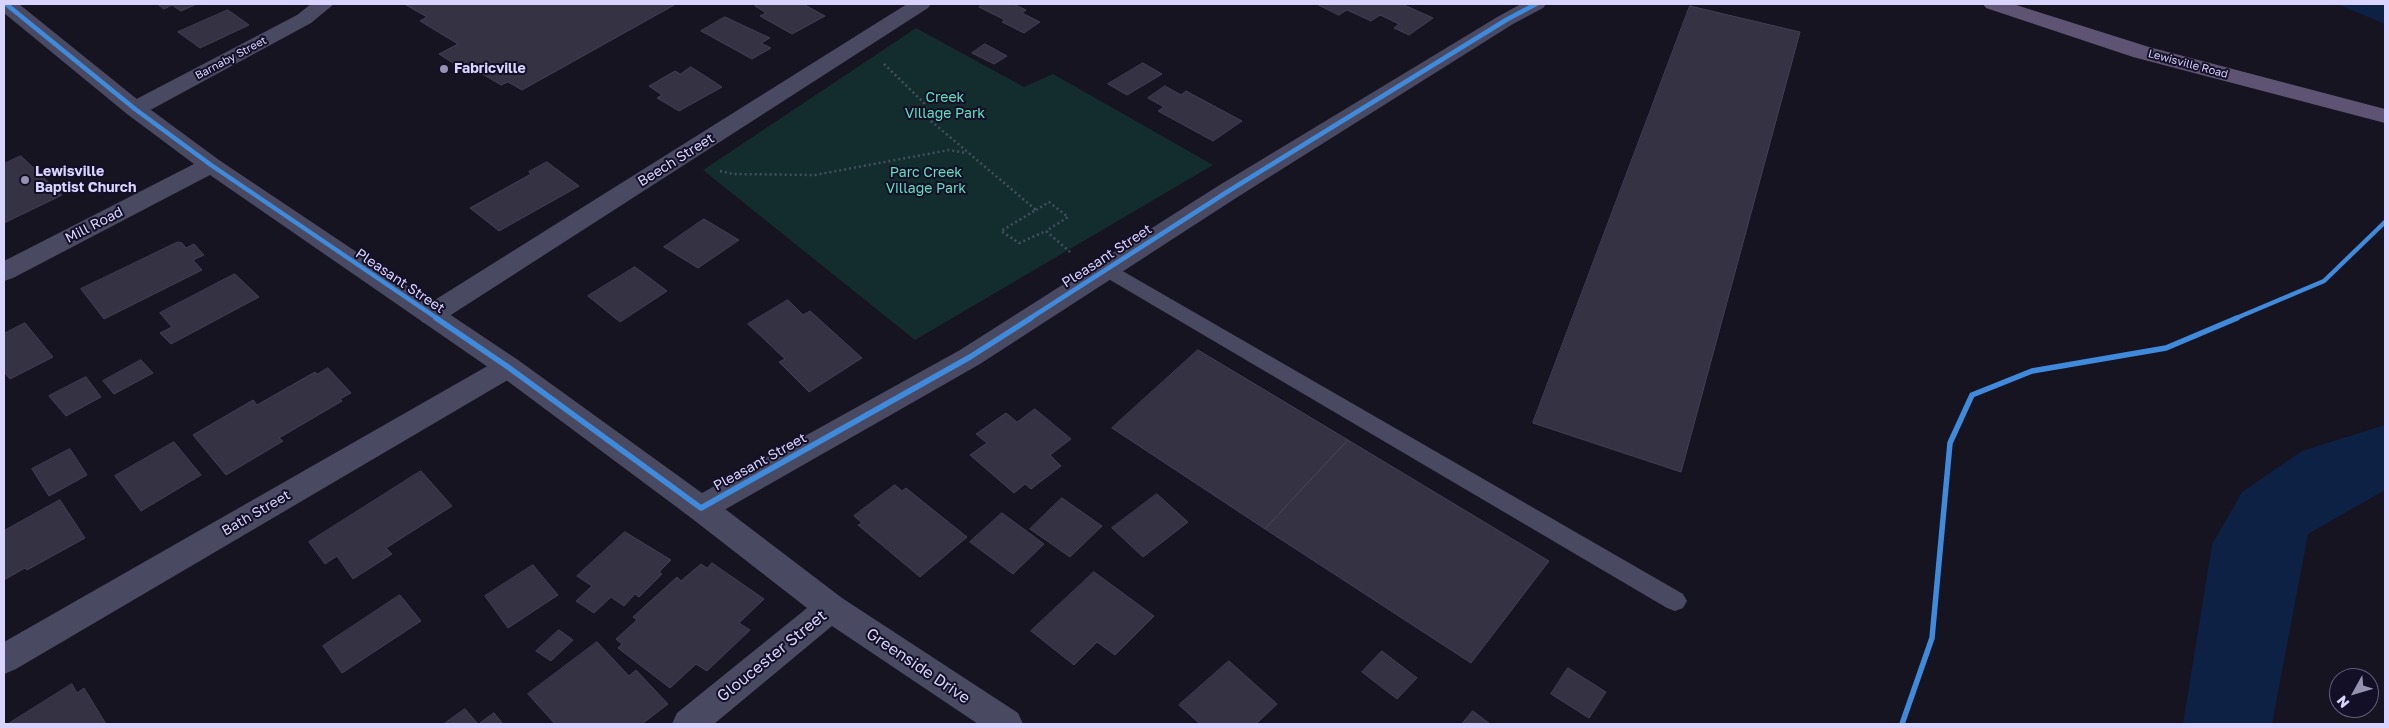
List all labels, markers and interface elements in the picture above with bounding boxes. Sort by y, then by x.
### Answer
street label: Barnaby Street [193,34,269,82]
street label: Lewisville Road [2147,47,2229,81]
place label: Fabricville [454,61,526,77]
marker: Fabricville [438,63,450,75]
park label: Creek Village Park [905,90,985,122]
street label: Beech Street [635,130,717,190]
place label: Lewisville Baptist Church [35,164,136,196]
park label: Parc Creek Village Park [886,165,966,198]
marker: Lewisville Baptist Church [19,174,31,186]
street label: Mill Road [62,203,126,247]
street label: Pleasant Street [1059,221,1155,291]
street label: Pleasant Street [352,245,448,317]
street label: Pleasant Street [710,429,810,495]
street label: Bath Street [219,487,293,539]
street label: Gloucester Street [713,606,831,706]
street label: Greenside Drive [862,624,974,708]
north arrow [2329,668,2379,718]
text: N [2333,693,2353,712]

